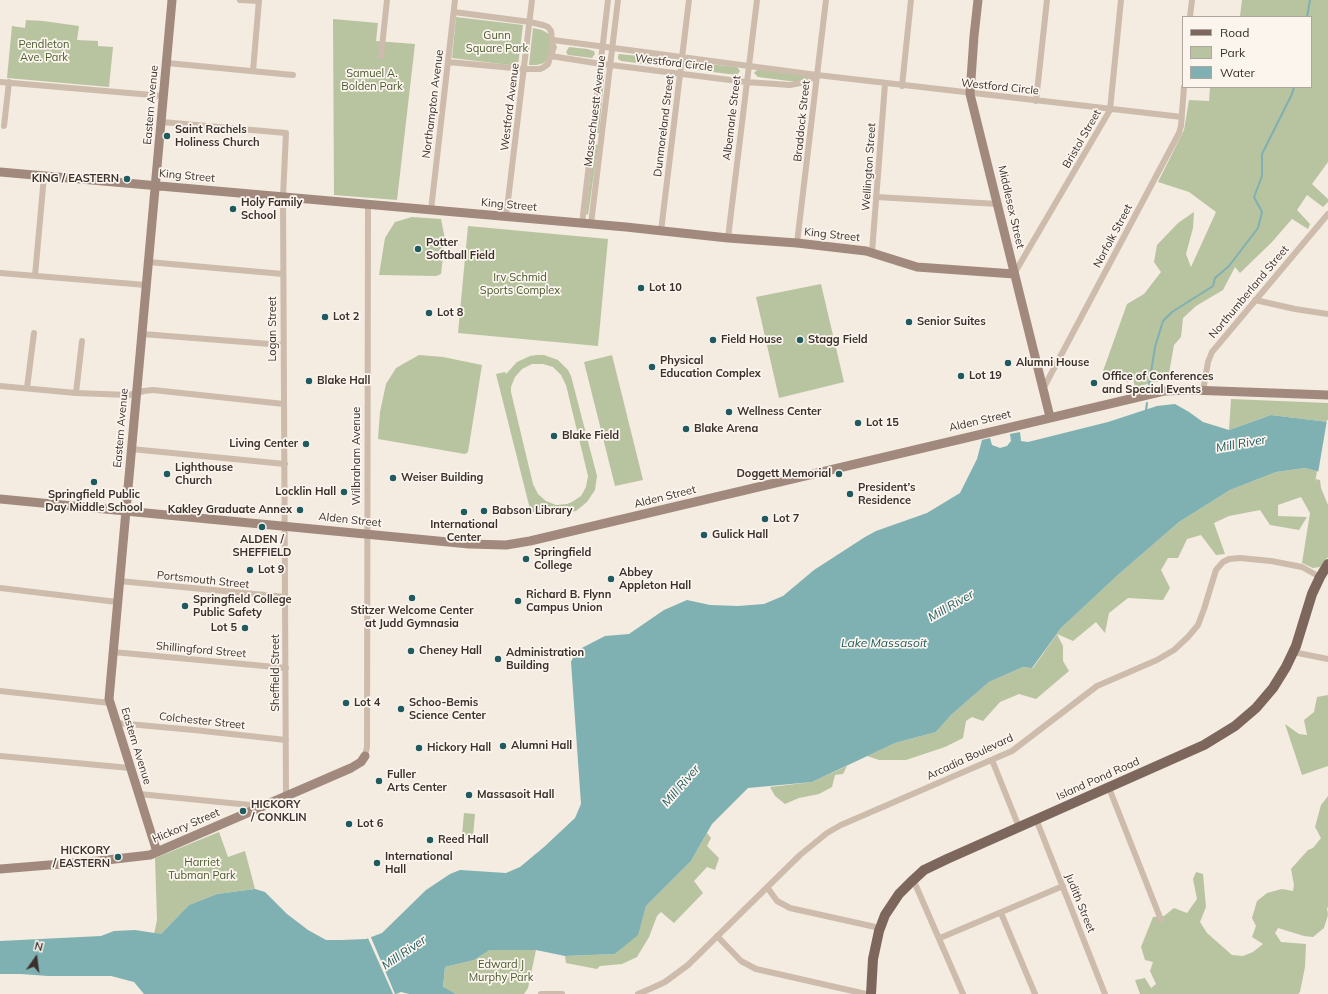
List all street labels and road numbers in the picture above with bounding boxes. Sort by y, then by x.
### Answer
street label: Northampton Avenue [420,49,446,159]
street label: Westford Circle [634,52,714,74]
street label: Massachuestt Avenue [582,55,608,167]
street label: Westford Avenue [498,62,522,152]
street label: Eastern Avenue [141,65,161,145]
street label: Dunmoreland Street [651,74,677,178]
street label: Albemarle Street [720,75,744,161]
street label: Westford Circle [960,76,1040,98]
street label: Braddock Street [791,80,813,162]
street label: Bristol Street [1060,107,1104,171]
street label: Wellington Street [859,122,879,212]
street label: Middlesex Street [995,164,1027,250]
street label: King Street [159,167,215,185]
street label: King Street [481,196,537,214]
street label: Norfolk Street [1091,202,1135,270]
street label: King Street [803,226,861,244]
street label: Northumberland Street [1206,243,1292,341]
street label: Logan Street [266,296,280,362]
street label: Eastern Avenue [111,388,131,468]
street label: Wilbraham Avenue [350,407,364,505]
street label: Alden Street [948,407,1012,435]
street label: Alden Street [633,483,697,511]
street label: Alden Street [318,510,382,530]
street label: Portsmouth Street [156,569,250,591]
street label: Sheffield Street [269,634,283,712]
street label: Shillingford Street [155,639,247,661]
street label: Eastern Avenue [118,706,154,786]
street label: Colchester Street [158,710,246,732]
street label: Arcadia Boulevard [925,731,1015,783]
street label: Island Pond Road [1054,755,1142,803]
street label: Hickory Street [150,806,222,846]
street label: Judith Street [1062,871,1098,935]

